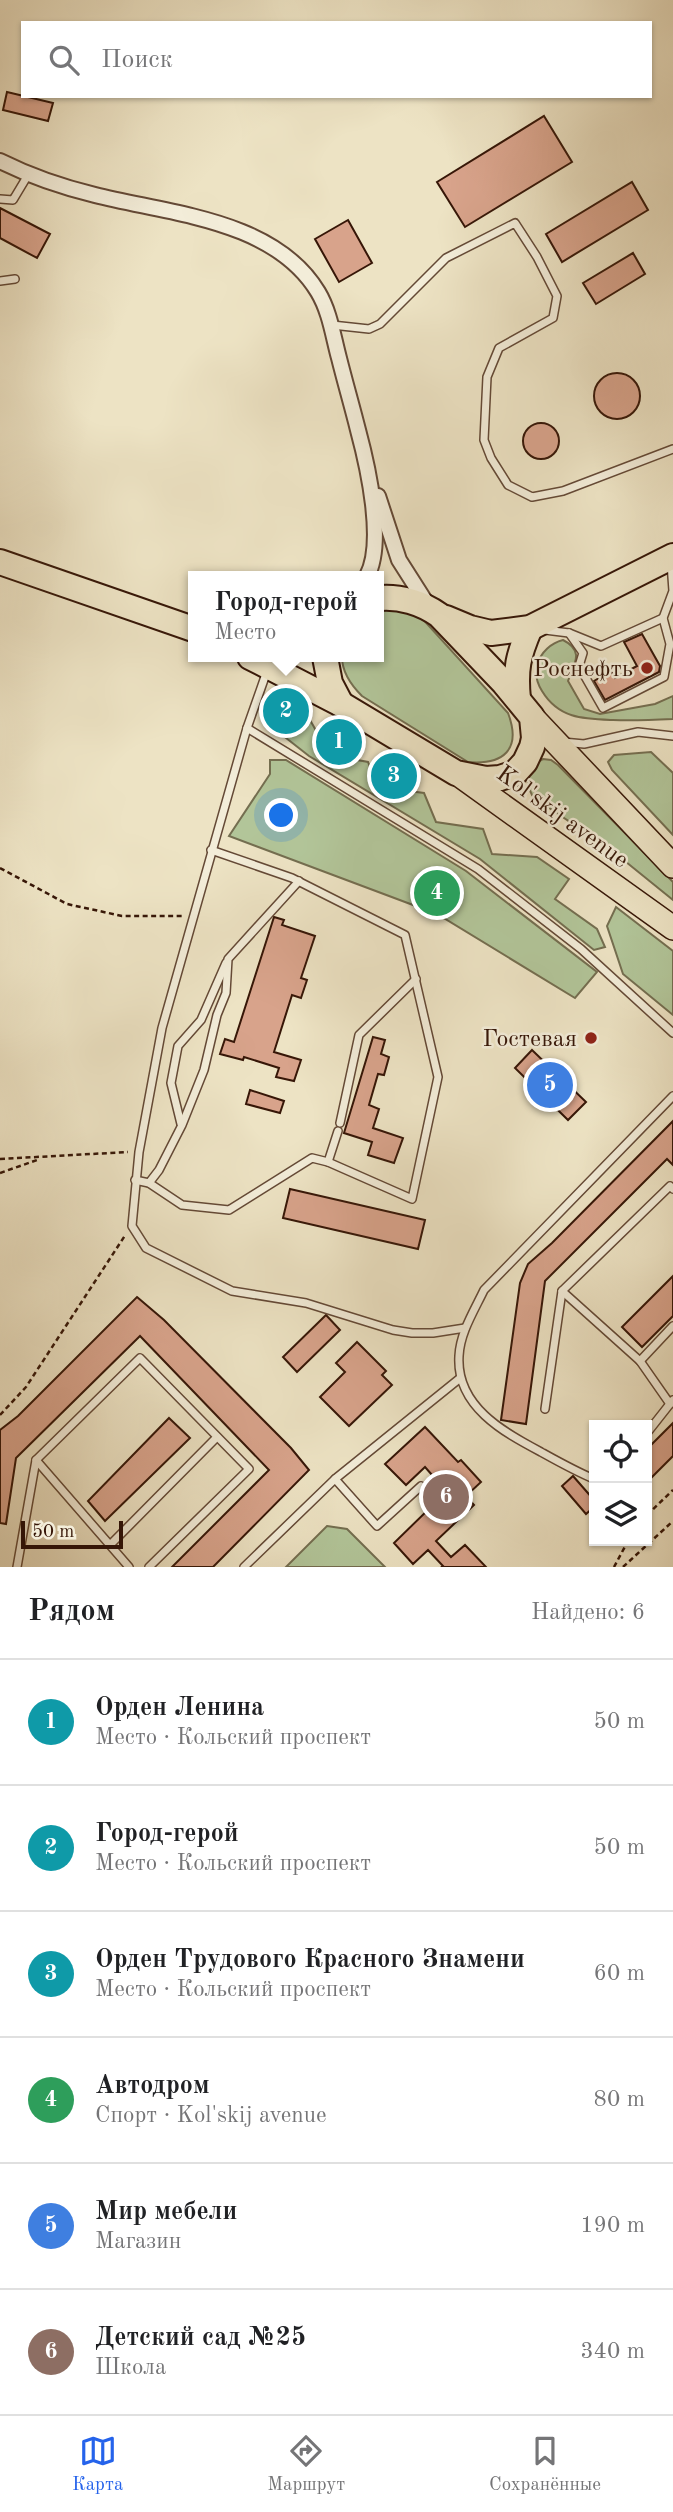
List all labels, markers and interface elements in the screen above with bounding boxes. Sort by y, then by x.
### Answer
search box [21,21,652,98]
icon: search [45,41,83,79]
text: Поиск [101,47,173,73]
popup [188,571,384,662]
text: Город-герой [214,590,358,616]
text: Место [214,621,276,644]
place label: Роснефть [533,658,633,682]
marker: Роснефть [639,660,655,676]
pin: 2 [263,685,309,737]
pin: 1 [316,716,362,768]
pin: 3 [371,750,417,802]
street label: Kol'skij avenue [491,762,632,873]
your location [264,798,298,832]
pin: 4 [414,867,460,919]
place label: Гостевая [483,1028,577,1052]
marker: Гостевая [583,1030,599,1046]
pin: 5 [527,1059,573,1111]
map controls [589,1420,652,1546]
button: locate [589,1420,652,1483]
pin: 6 [423,1471,469,1523]
button: layers [589,1483,652,1546]
scale bar [21,1518,122,1550]
text: 50 m [32,1523,74,1542]
text: Рядом [28,1597,115,1627]
text: Найдено: 6 [531,1601,645,1624]
text: Орден Ленина [95,1695,264,1721]
text: 1 [44,1710,58,1733]
text: 50 m [594,1710,645,1733]
text: Место · Кольский проспект [95,1726,371,1749]
text: Город-герой [95,1821,239,1847]
text: 2 [44,1836,58,1859]
text: 50 m [594,1836,645,1859]
text: Место · Кольский проспект [95,1852,371,1875]
text: Орден Трудового Красного Знамени [95,1947,525,1973]
text: 3 [44,1962,58,1985]
text: 60 m [594,1962,645,1985]
text: Место · Кольский проспект [95,1978,371,2001]
text: Автодром [95,2073,210,2099]
text: 4 [44,2088,58,2111]
text: 80 m [594,2088,645,2111]
text: Спорт · Kol'skij avenue [95,2104,327,2127]
text: Мир мебели [95,2199,237,2225]
text: 5 [44,2214,58,2237]
text: 190 m [580,2214,645,2237]
text: Магазин [95,2230,181,2253]
text: Детский сад №25 [95,2325,306,2351]
text: 6 [44,2340,58,2363]
text: 340 m [580,2340,645,2363]
text: Школа [95,2356,166,2379]
tab: Карта [72,2432,123,2497]
tab: Маршрут [267,2432,345,2497]
tab: Сохранённые [489,2432,601,2497]

